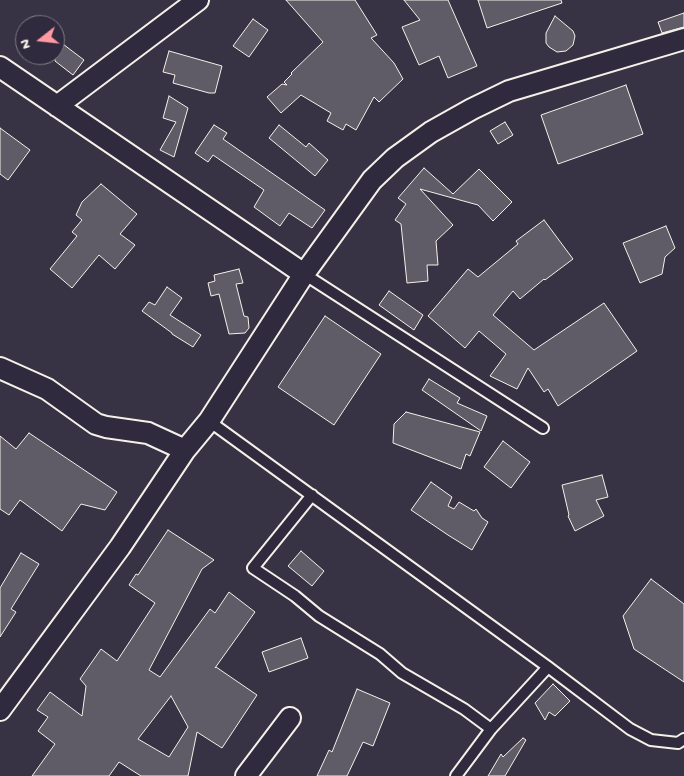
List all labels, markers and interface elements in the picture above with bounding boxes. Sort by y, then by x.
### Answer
north arrow [15,15,65,65]
text: N [17,37,35,51]

